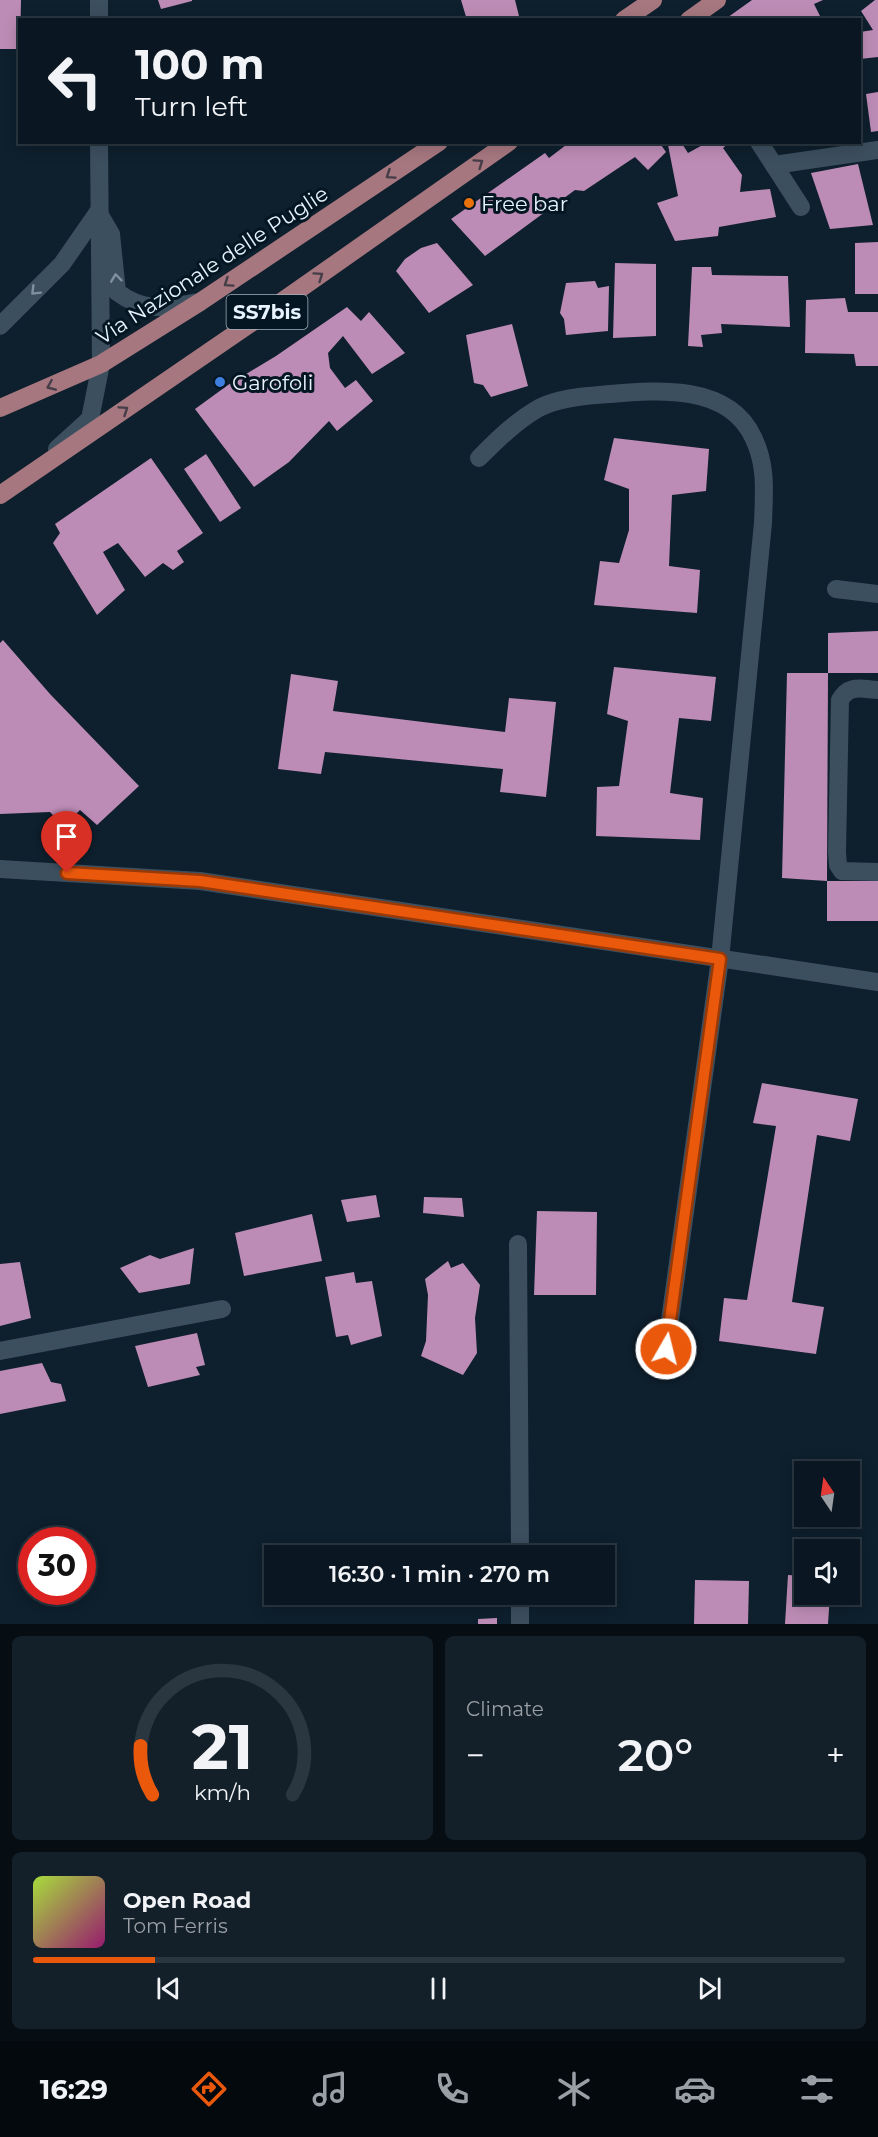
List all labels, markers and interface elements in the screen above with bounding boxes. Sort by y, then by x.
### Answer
text: 100 m [135,38,264,90]
icon: left [36,42,114,120]
text: Turn left [135,90,248,123]
one-way arrow [472,159,483,170]
one-way arrow [386,168,397,179]
street label: Via Nazionale delle Puglie [91,181,333,349]
place label: Free bar [481,191,568,216]
marker: Free bar [462,196,476,210]
one-way arrow [313,272,324,283]
one-way arrow [110,273,123,283]
one-way arrow [224,276,235,287]
one-way arrow [32,283,43,294]
road number: SS7bis [226,295,308,329]
place label: Garofoli [232,370,313,395]
marker: Garofoli [213,375,227,389]
one-way arrow [46,379,57,391]
one-way arrow [118,406,129,417]
pin [41,811,92,873]
icon: arrive [50,820,83,853]
position arrow [634,1317,698,1381]
north arrow [794,1461,860,1527]
map controls [794,1461,860,1605]
speed limit sign: 30 [18,1527,96,1605]
button: sound [794,1539,860,1605]
text: 16:30 · 1 min · 270 m [329,1561,550,1588]
text: Climate [466,1697,544,1721]
text: 21 [192,1709,253,1785]
text: 20° [618,1727,693,1782]
text: − [466,1735,485,1775]
text: + [826,1735,845,1775]
text: km/h [194,1779,251,1805]
text: Open Road [123,1887,251,1914]
text: Tom Ferris [123,1914,228,1938]
icon: previous [152,1972,185,2005]
icon: pause [422,1972,455,2005]
icon: next [693,1972,726,2005]
icon: directions [188,2068,230,2110]
icon: music [309,2068,351,2110]
icon: phone [431,2068,473,2110]
icon: climate [553,2068,595,2110]
icon: car [674,2068,716,2110]
icon: filters [796,2068,838,2110]
text: 16:29 [40,2073,108,2106]

